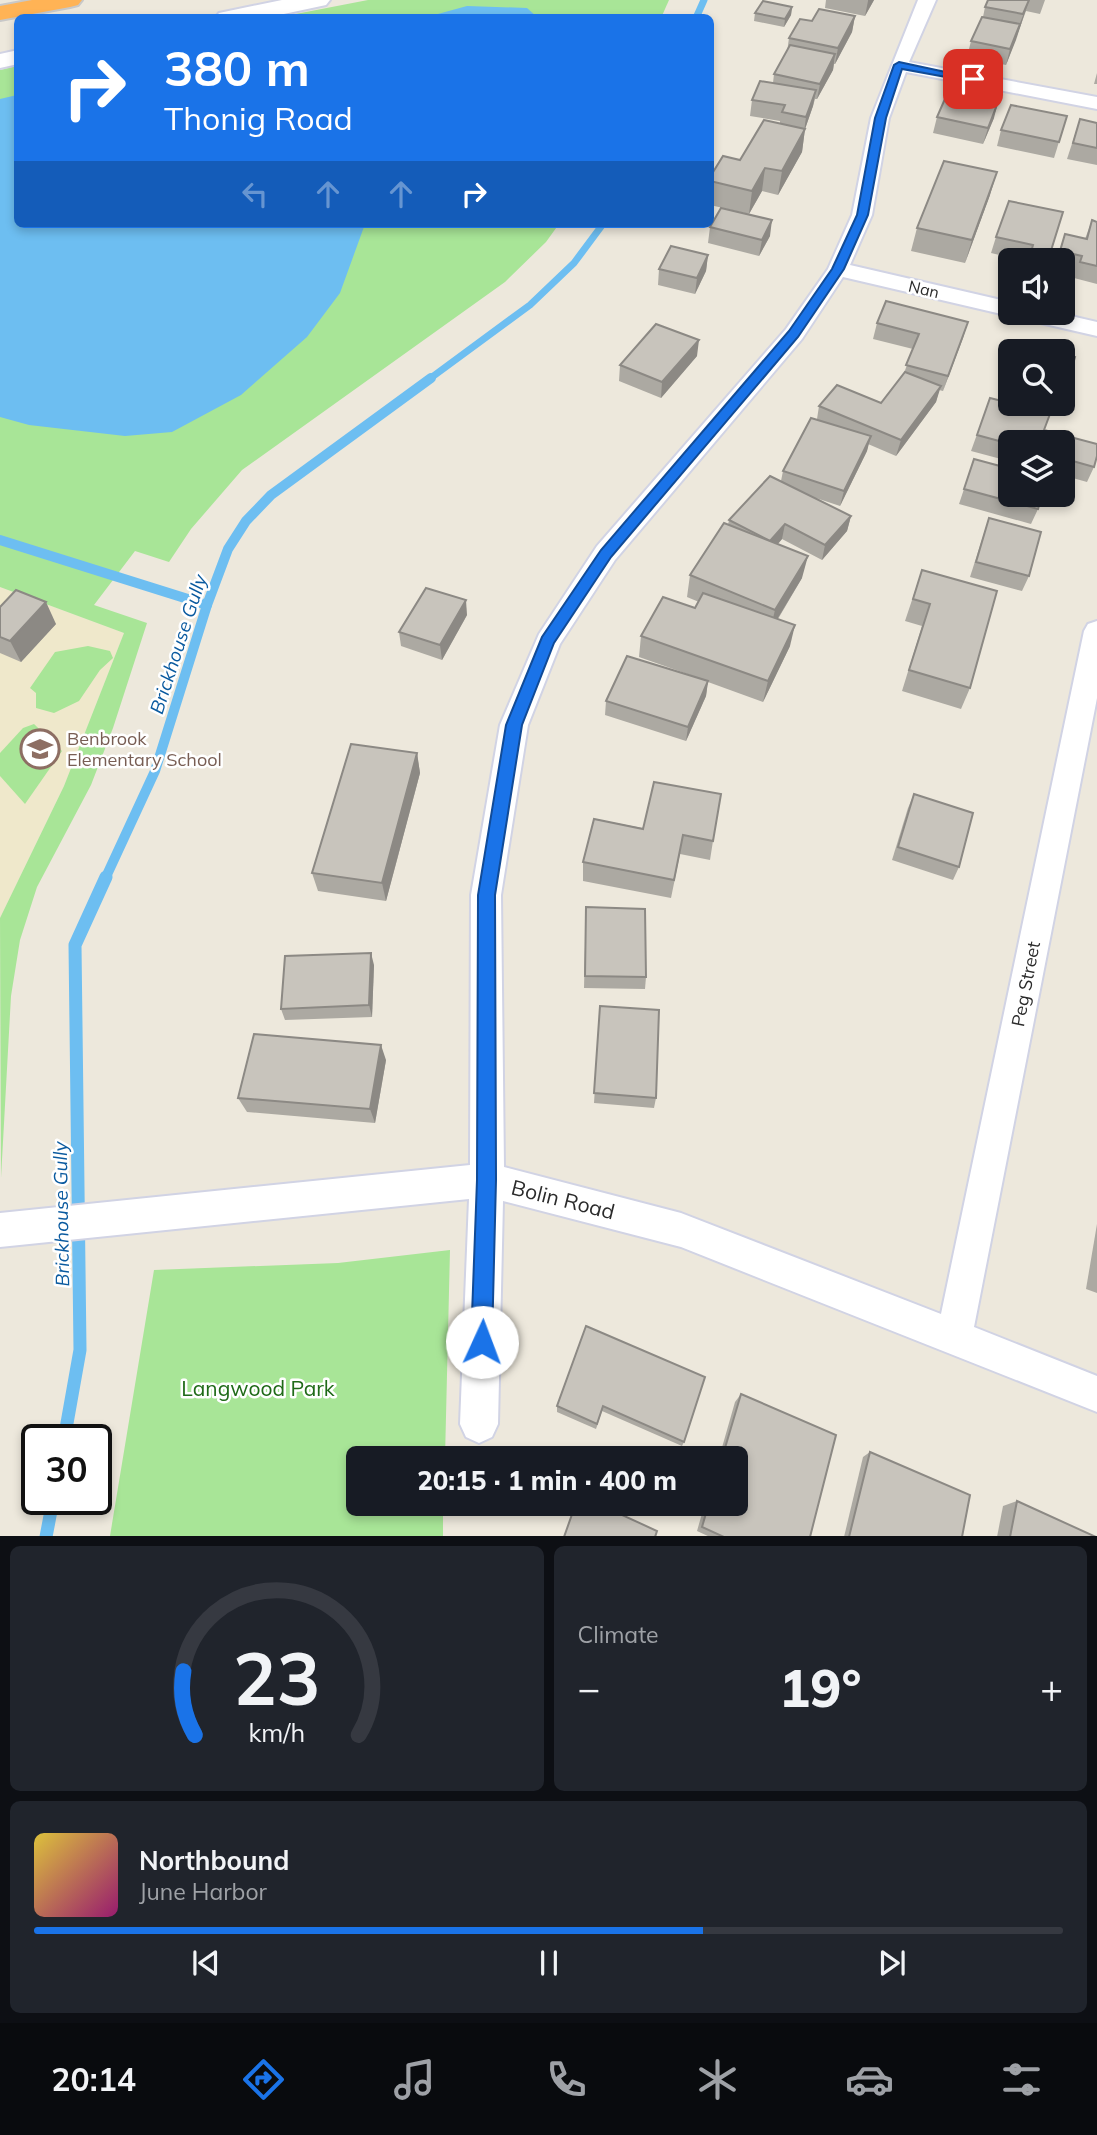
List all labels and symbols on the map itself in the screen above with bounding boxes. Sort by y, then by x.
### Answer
pin [943,49,1003,109]
street label: Nan [907,276,941,302]
water label: Brickhouse Gully [144,570,212,717]
place label: Benbrook Elementary School [67,727,222,771]
school or university icon: Benbrook Elementary School [19,728,61,770]
street label: Peg Street [1006,939,1045,1029]
water label: Brickhouse Gully [48,1140,74,1287]
street label: Bolin Road [509,1174,618,1224]
position arrow [445,1305,519,1379]
park label: Langwood Park [181,1375,335,1401]
speed limit sign: 30 [21,1424,112,1515]

